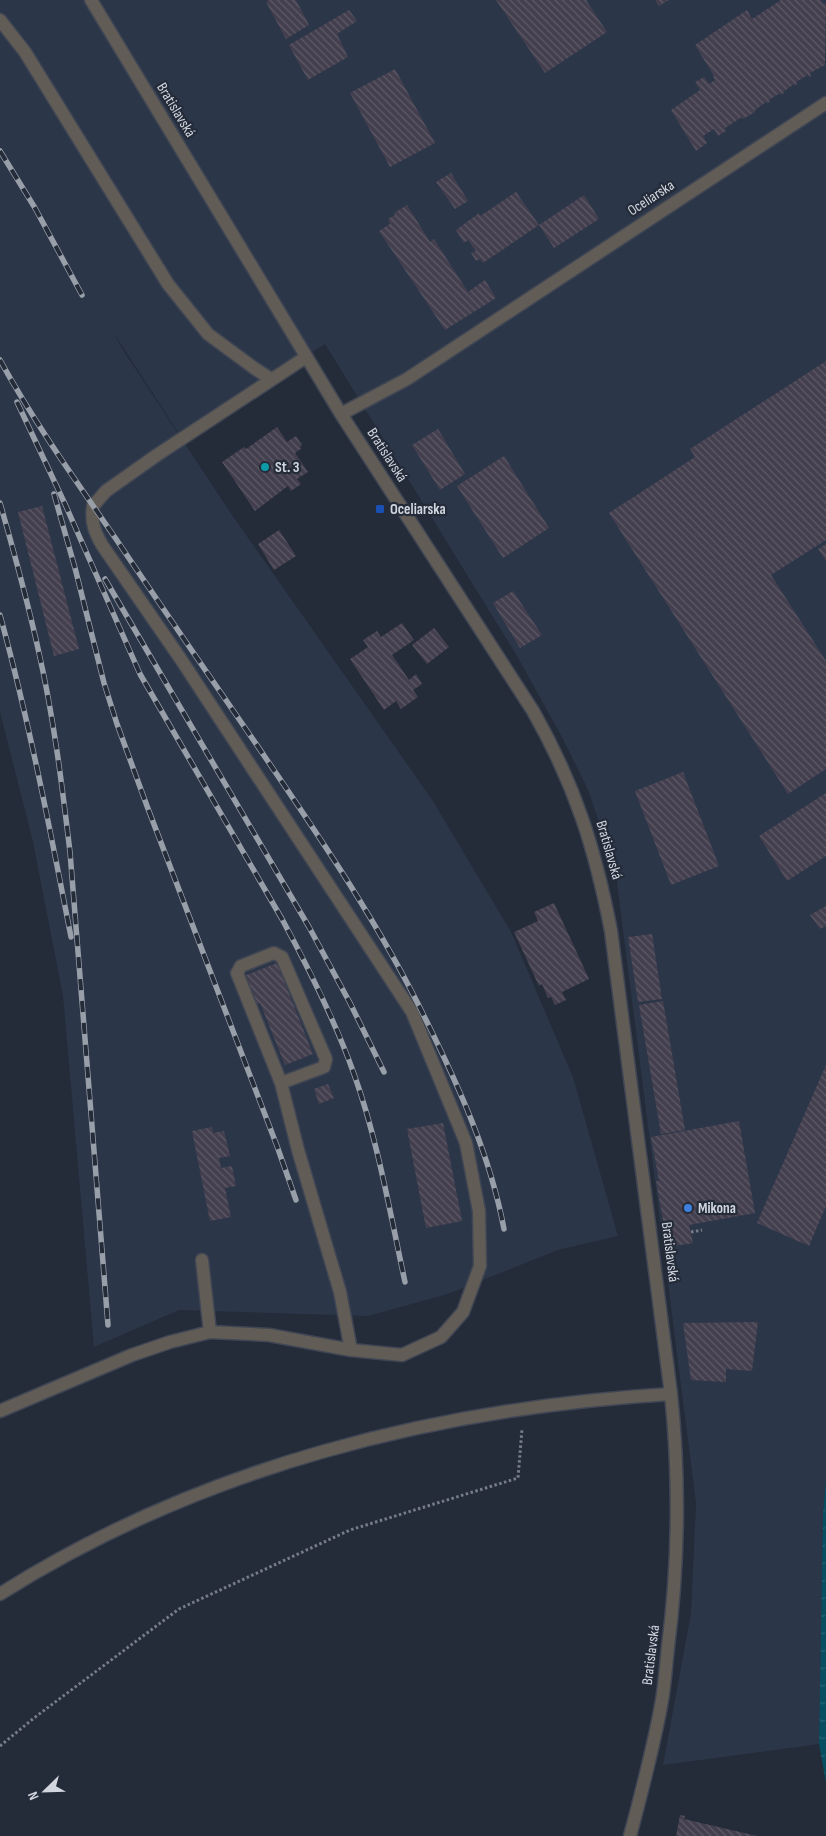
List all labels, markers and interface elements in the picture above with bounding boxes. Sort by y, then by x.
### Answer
street label: Bratislavská [152,79,200,141]
street label: Oceliarska [624,176,678,220]
street label: Bratislavská [363,424,412,486]
place label: St. 3 [275,458,300,477]
marker: St. 3 [259,461,271,473]
place label: Oceliarska [390,500,446,519]
marker: Oceliarska [374,503,386,515]
street label: Bratislavská [592,818,627,882]
place label: Mikona [698,1199,736,1218]
marker: Mikona [682,1202,694,1214]
street label: Bratislavská [657,1221,683,1283]
street label: Bratislavská [638,1624,664,1686]
north arrow [20,1766,70,1816]
text: N [24,1789,43,1803]

